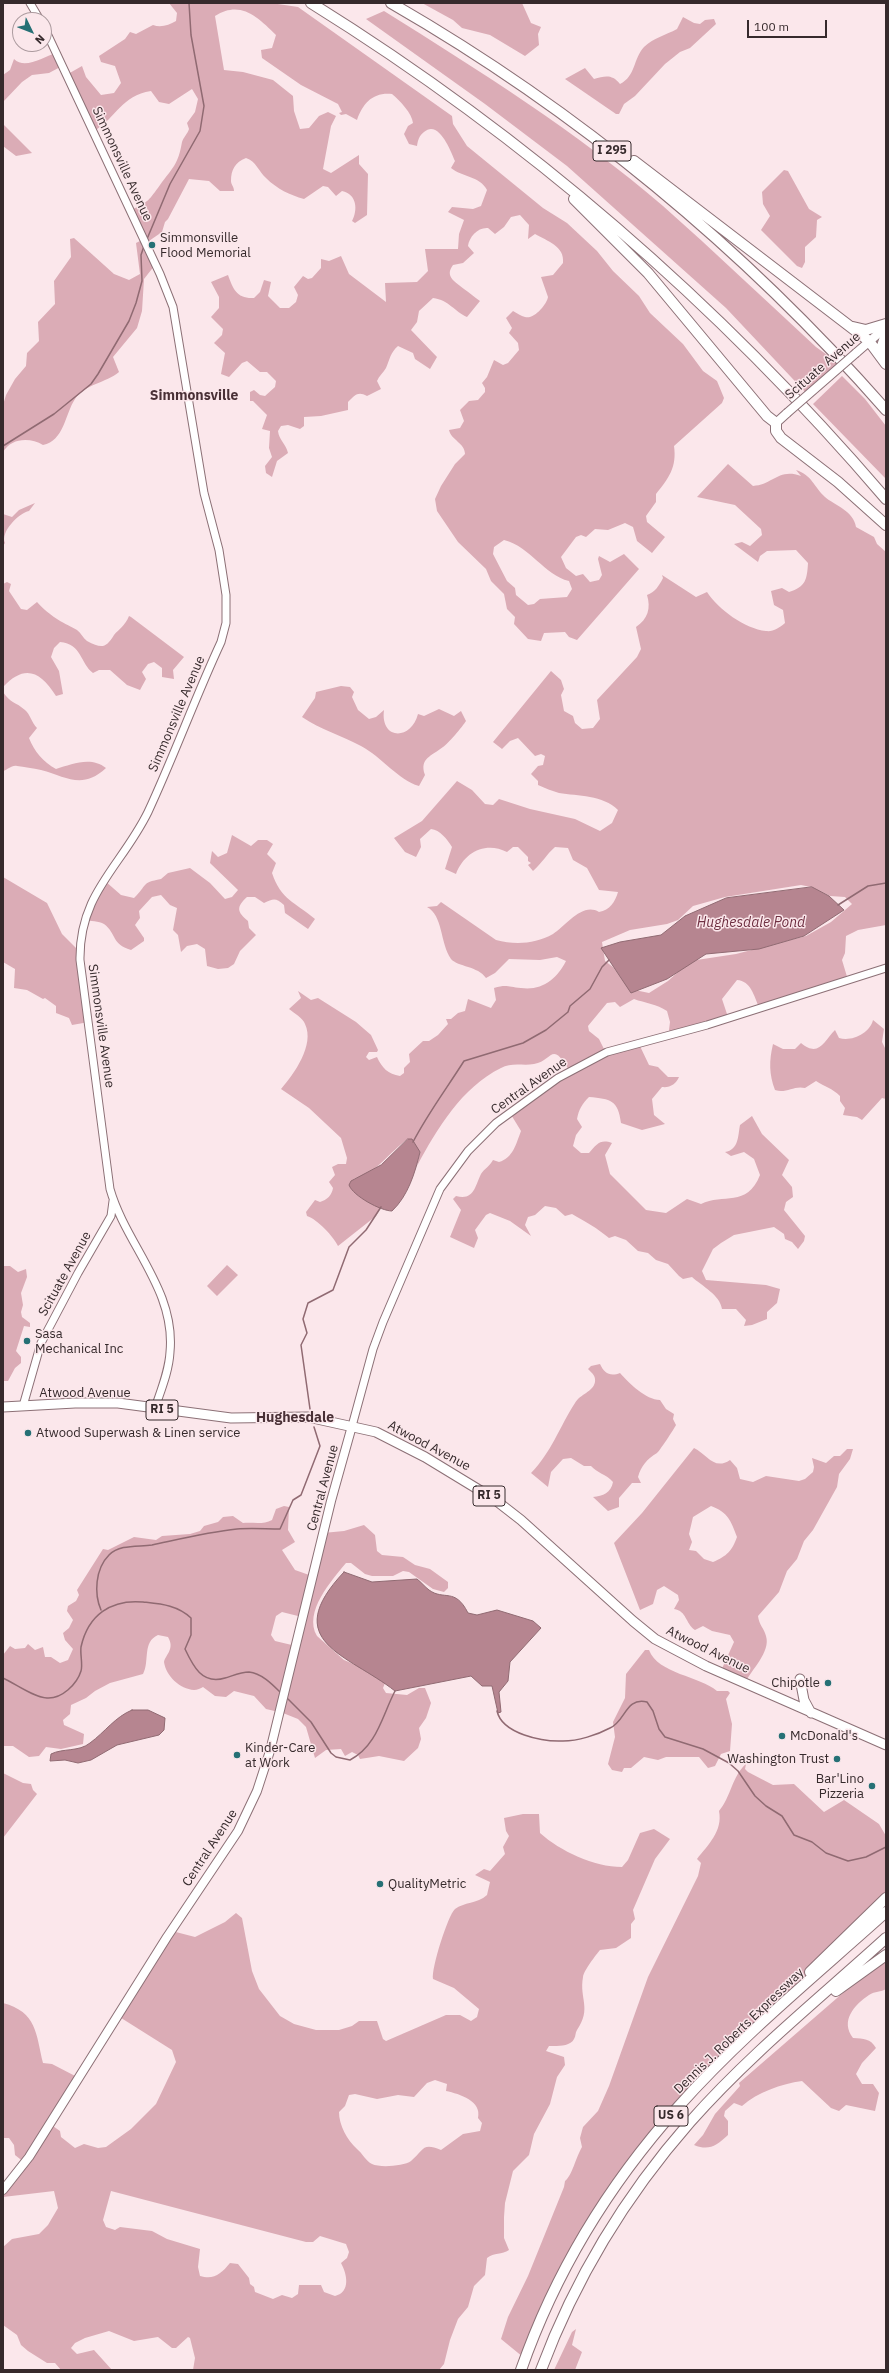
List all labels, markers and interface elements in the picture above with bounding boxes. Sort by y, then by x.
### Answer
north arrow [12,12,52,52]
scale bar [749,12,829,38]
text: 100 m [754,19,789,34]
text: N [32,32,48,47]
street label: Simmonsville Avenue [89,104,155,224]
road number: I 295 [593,141,631,161]
place label: Simmonsville Flood Memorial [160,230,251,261]
marker: Simmonsville Flood Memorial [147,240,157,250]
street label: Scituate Avenue [782,329,864,403]
district label: Simmonsville [150,388,238,404]
street label: Simmonsville Avenue [145,654,209,774]
water label: Hughesdale Pond [697,915,805,931]
street label: Simmonsville Avenue [85,963,117,1089]
street label: Central Avenue [488,1054,570,1118]
street label: Scituate Avenue [35,1229,95,1319]
place label: Sasa Mechanical Inc [35,1326,123,1357]
marker: Sasa Mechanical Inc [22,1336,32,1346]
street label: Atwood Avenue [39,1385,131,1401]
road number: RI 5 [146,1400,178,1420]
district label: Hughesdale [256,1410,334,1426]
street label: Atwood Avenue [385,1418,473,1474]
place label: Atwood Superwash & Linen service [36,1425,240,1441]
marker: Atwood Superwash & Linen service [23,1428,33,1438]
street label: Central Avenue [304,1443,342,1533]
road number: RI 5 [473,1486,505,1506]
street label: Atwood Avenue [664,1623,752,1677]
place label: Chipotle [771,1675,820,1691]
marker: Chipotle [823,1678,833,1688]
place label: McDonald's [790,1728,858,1744]
marker: McDonald's [777,1731,787,1741]
place label: Kinder-Care at Work [245,1740,315,1771]
marker: Kinder-Care at Work [232,1750,242,1760]
place label: Washington Trust [727,1751,829,1767]
marker: Washington Trust [832,1754,842,1764]
place label: Bar'Lino Pizzeria [816,1771,864,1802]
marker: Bar'Lino Pizzeria [867,1781,877,1791]
street label: Central Avenue [179,1807,241,1889]
place label: QualityMetric [388,1876,466,1892]
marker: QualityMetric [375,1879,385,1889]
street label: Dennis J. Roberts Expressway [671,1965,807,2097]
road number: US 6 [654,2106,688,2126]

